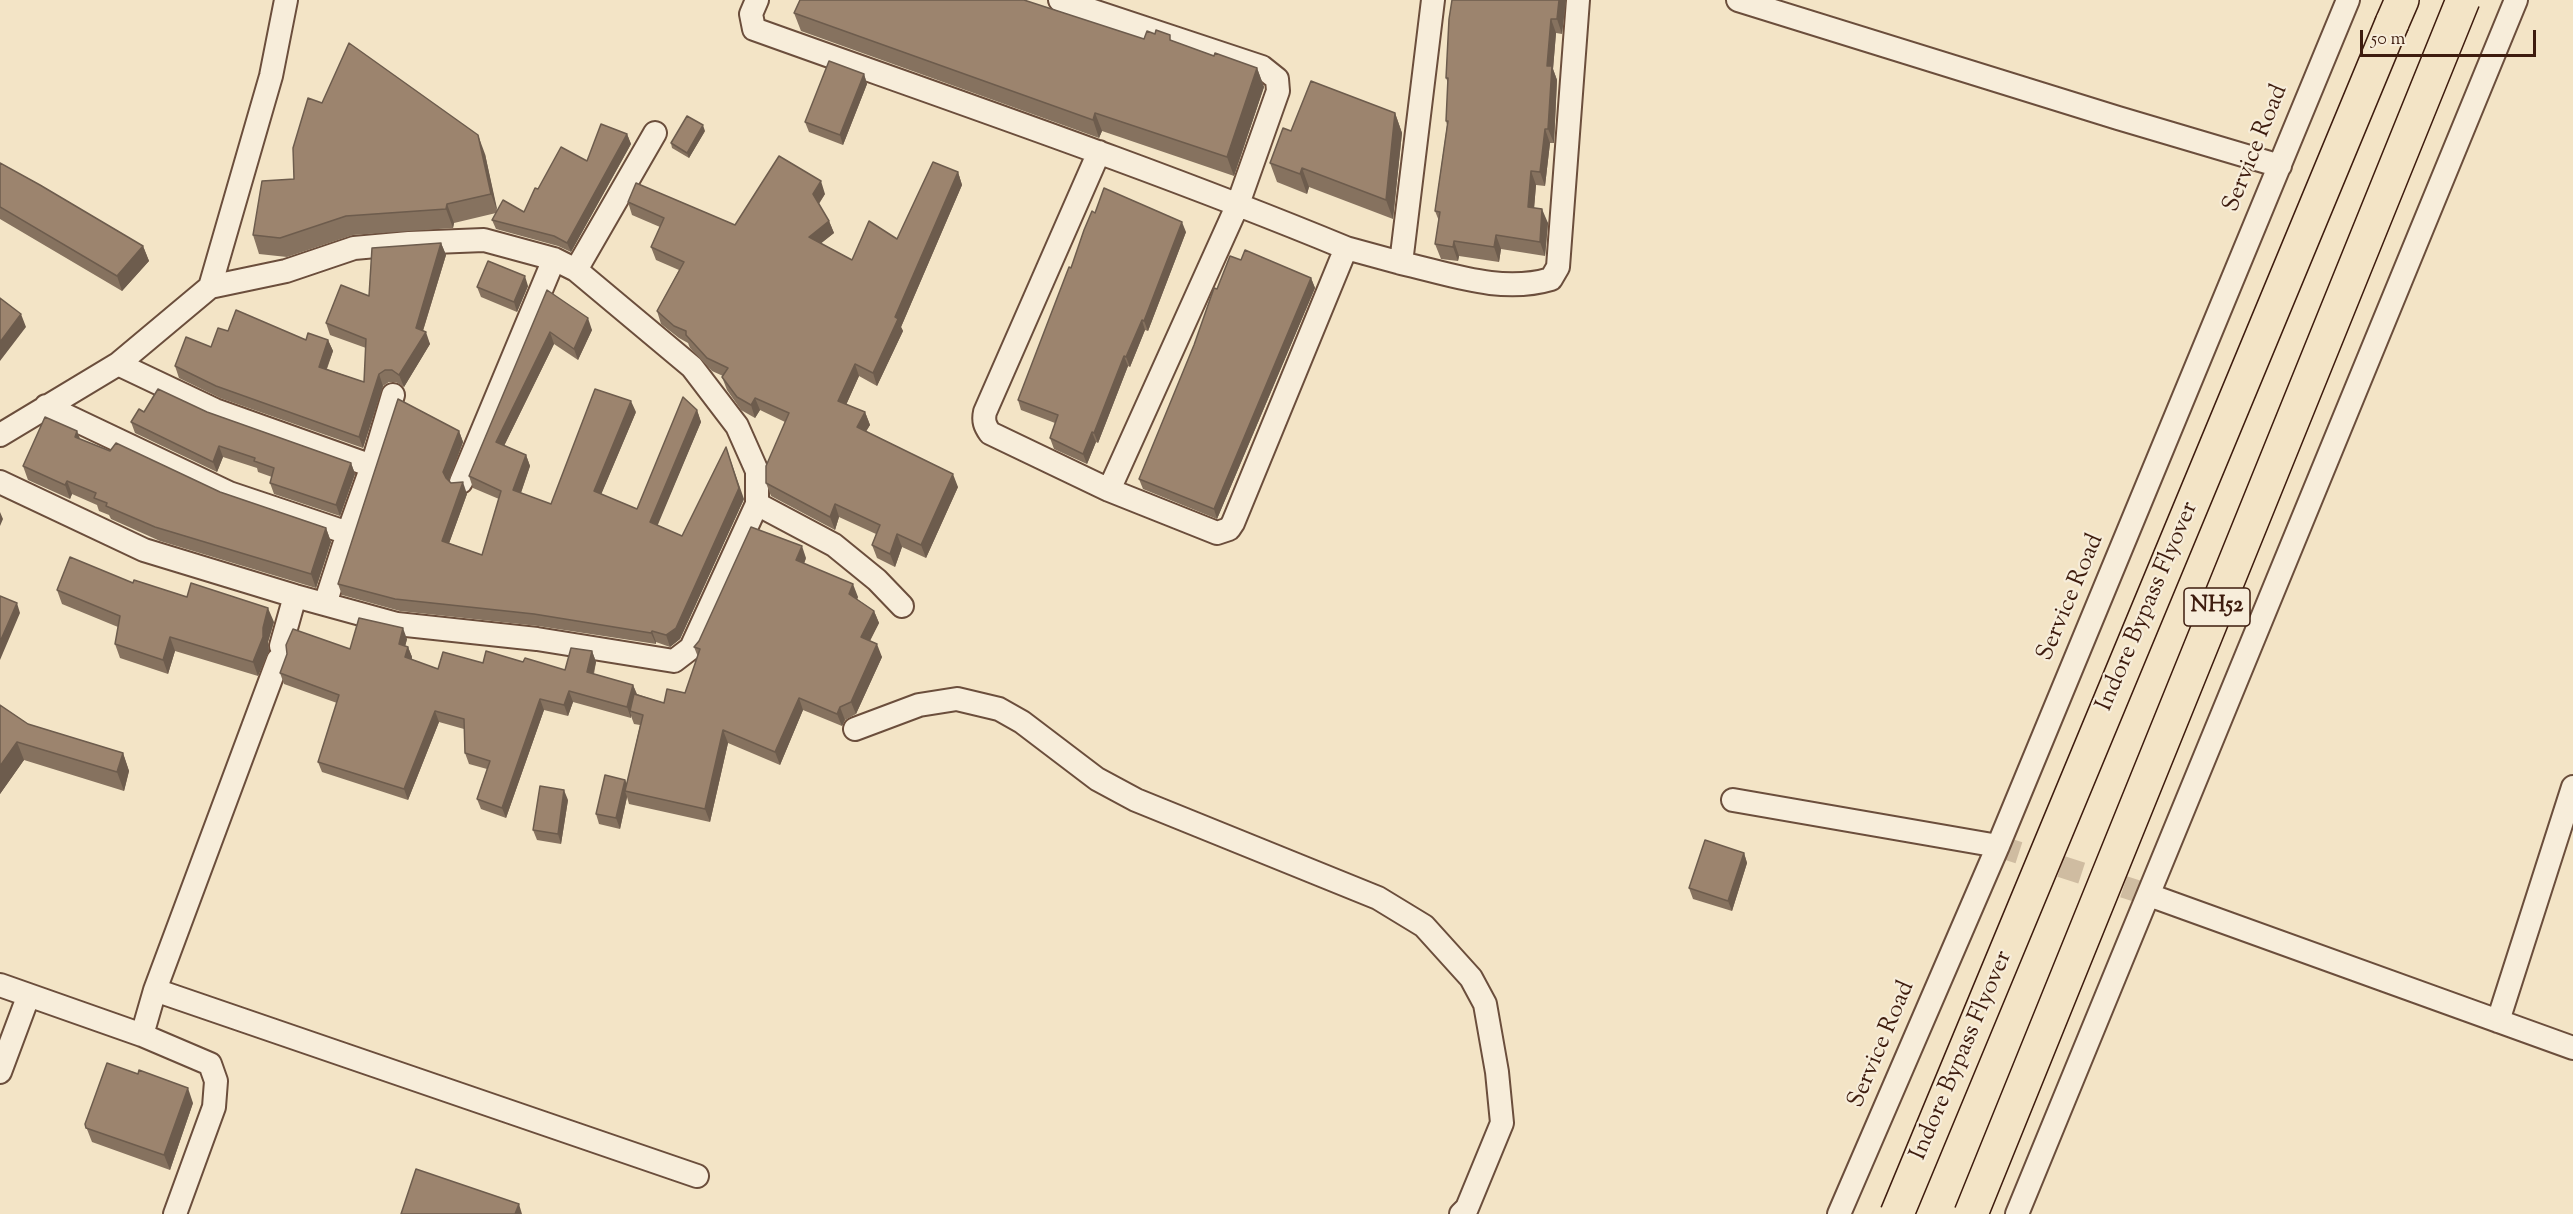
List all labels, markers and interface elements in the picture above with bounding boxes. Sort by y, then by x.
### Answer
scale bar [2363,18,2538,56]
text: 50 m [2371,27,2405,53]
street label: Service Road [2218,81,2296,217]
street label: Indore Bypass Flyover [2092,498,2206,716]
street label: Service Road [2032,530,2112,666]
road number: NH52 [2184,588,2250,626]
street label: Indore Bypass Flyover [1906,947,2020,1165]
street label: Service Road [1843,977,1923,1113]

